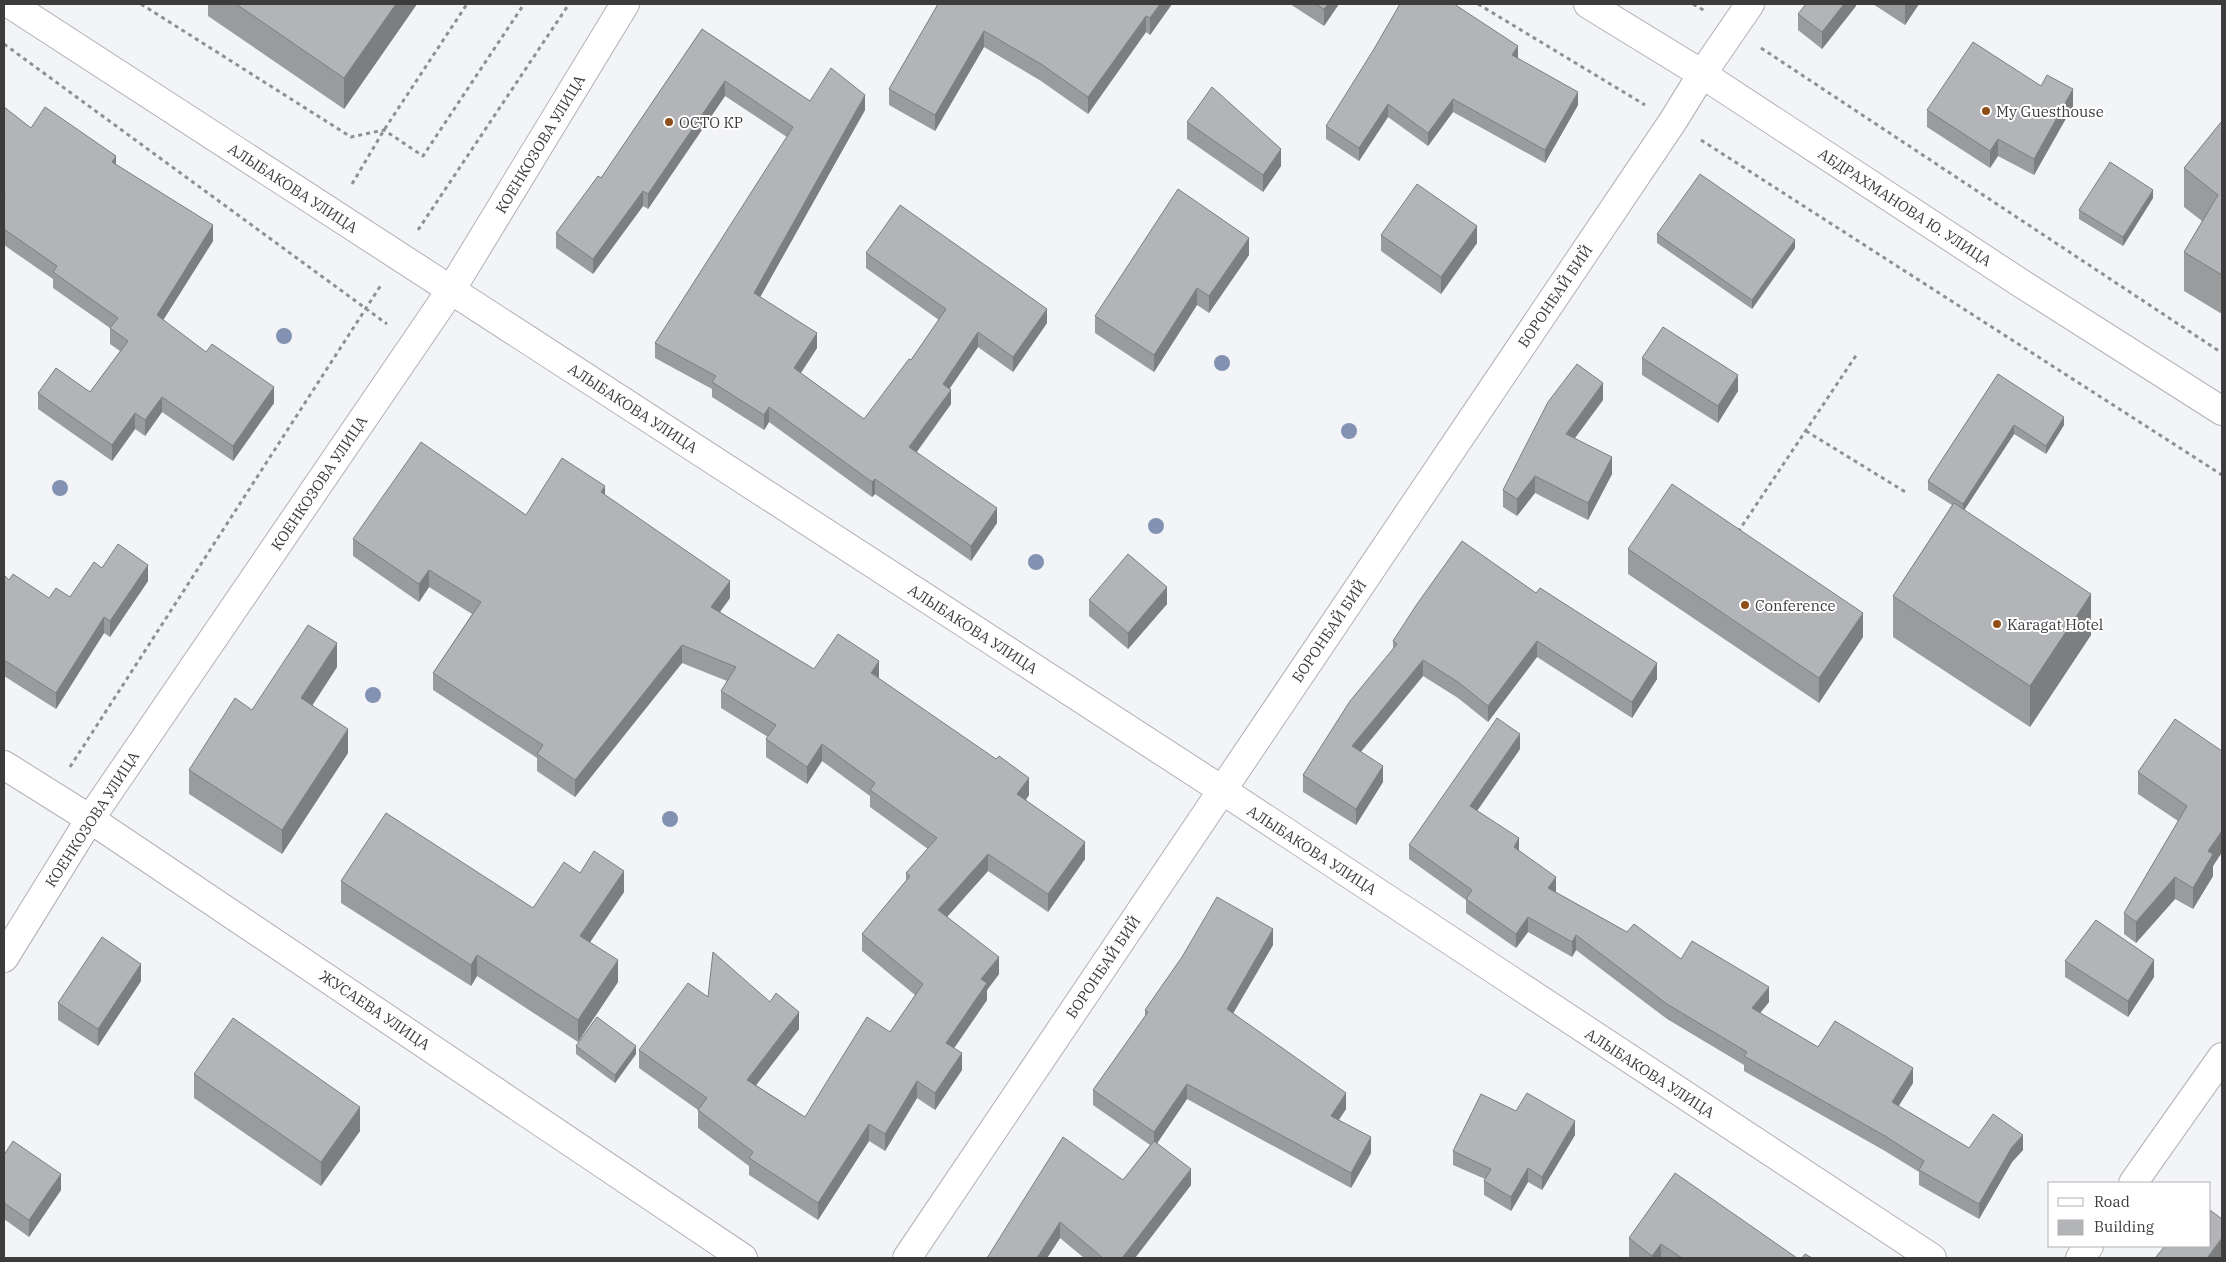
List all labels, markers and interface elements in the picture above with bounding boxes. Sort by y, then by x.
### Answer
street label: КОЕНКОЗОВА УЛИЦА [491,71,589,217]
place label: My Guesthouse [1996,102,2104,121]
marker: My Guesthouse [1980,105,1992,117]
place label: ОСТО КР [679,113,743,132]
marker: ОСТО КР [663,116,675,128]
street label: АЛЫБАКОВА УЛИЦА [225,139,362,237]
street label: АБДРАХМАНОВА Ю. УЛИЦА [1815,144,1996,271]
street label: БОРОНБАЙ БИЙ [1514,241,1596,351]
street label: АЛЫБАКОВА УЛИЦА [565,359,702,457]
street label: КОЕНКОЗОВА УЛИЦА [267,411,372,554]
street label: БОРОНБАЙ БИЙ [1288,576,1370,686]
street label: АЛЫБАКОВА УЛИЦА [905,580,1042,678]
place label: Conference [1755,596,1836,615]
marker: Conference [1739,599,1751,611]
place label: Karagat Hotel [2007,615,2103,634]
marker: Karagat Hotel [1991,618,2003,630]
street label: КОЕНКОЗОВА УЛИЦА [41,747,144,891]
street label: АЛЫБАКОВА УЛИЦА [1244,801,1381,899]
street label: БОРОНБАЙ БИЙ [1062,912,1144,1022]
street label: ЖУСАЕВА УЛИЦА [316,966,435,1054]
street label: АЛЫБАКОВА УЛИЦА [1582,1024,1719,1122]
legend [2048,1182,2211,1247]
text: Road [2094,1192,2130,1211]
text: Building [2094,1217,2154,1236]

